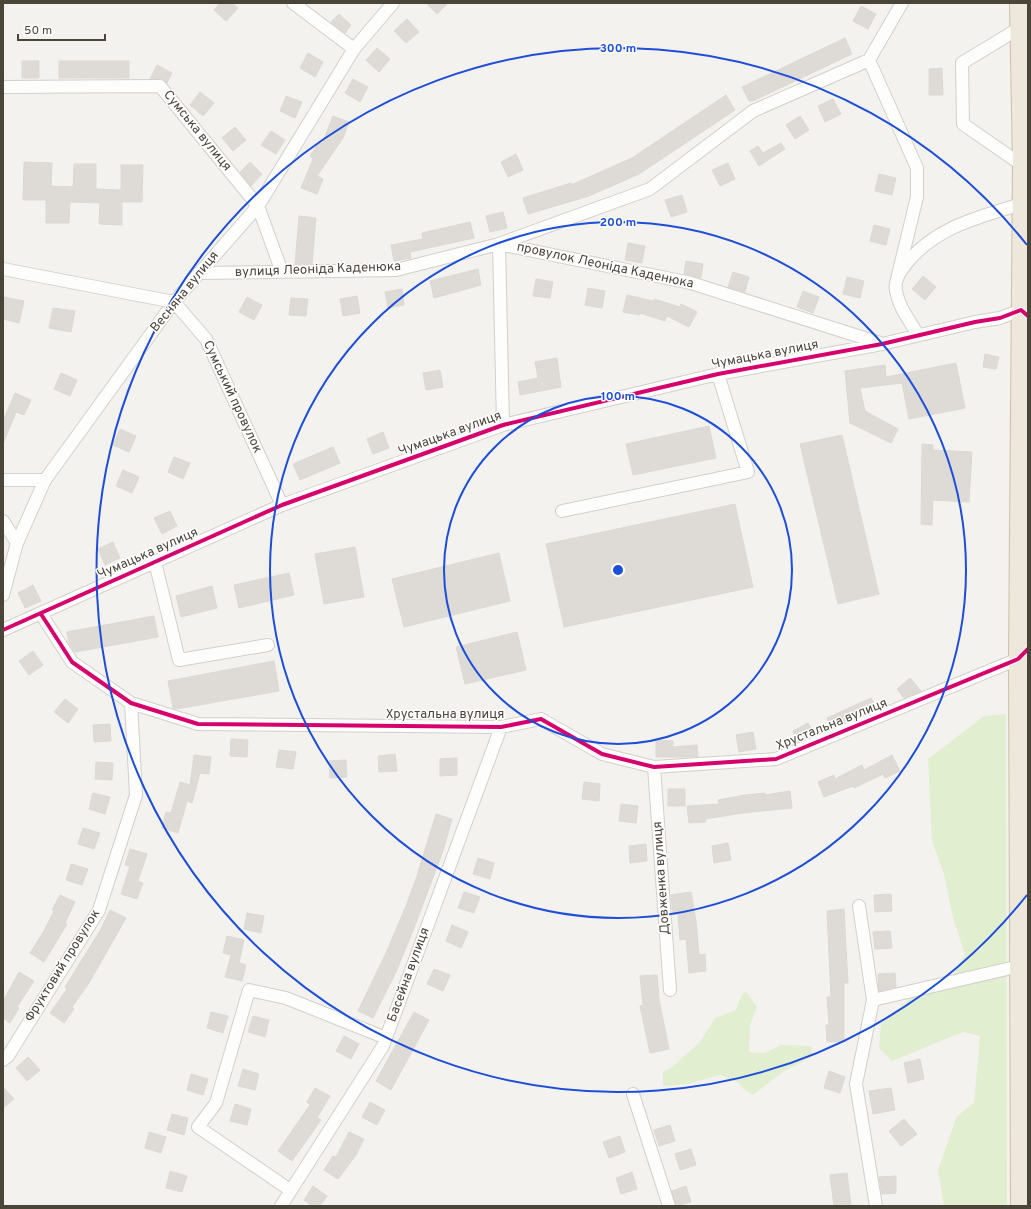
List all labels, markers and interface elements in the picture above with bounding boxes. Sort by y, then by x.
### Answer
scale bar [18,16,105,42]
text: 50 m [24,23,52,39]
text: 300 m [600,41,636,57]
street label: Сумська вулиця [159,87,235,175]
text: 200 m [600,215,636,231]
street label: провулок Леоніда Каденюка [515,239,695,293]
street label: Весняна вулиця [147,248,223,336]
street label: вулиця Леоніда Каденюка [235,259,401,281]
street label: Чумацька вулиця [710,337,820,373]
street label: Сумський провулок [199,338,265,456]
text: 100 m [601,389,635,405]
street label: Чумацька вулиця [396,408,504,460]
street label: Чумацька вулиця [95,525,201,583]
centre of rings [611,563,625,577]
street label: Хрустальна вулиця [774,695,890,755]
street label: Хрустальна вулиця [386,707,504,723]
street label: Довженка вулиця [650,821,674,935]
street label: Фруктовий провулок [22,907,104,1025]
street label: Басейна вулиця [385,926,433,1024]

